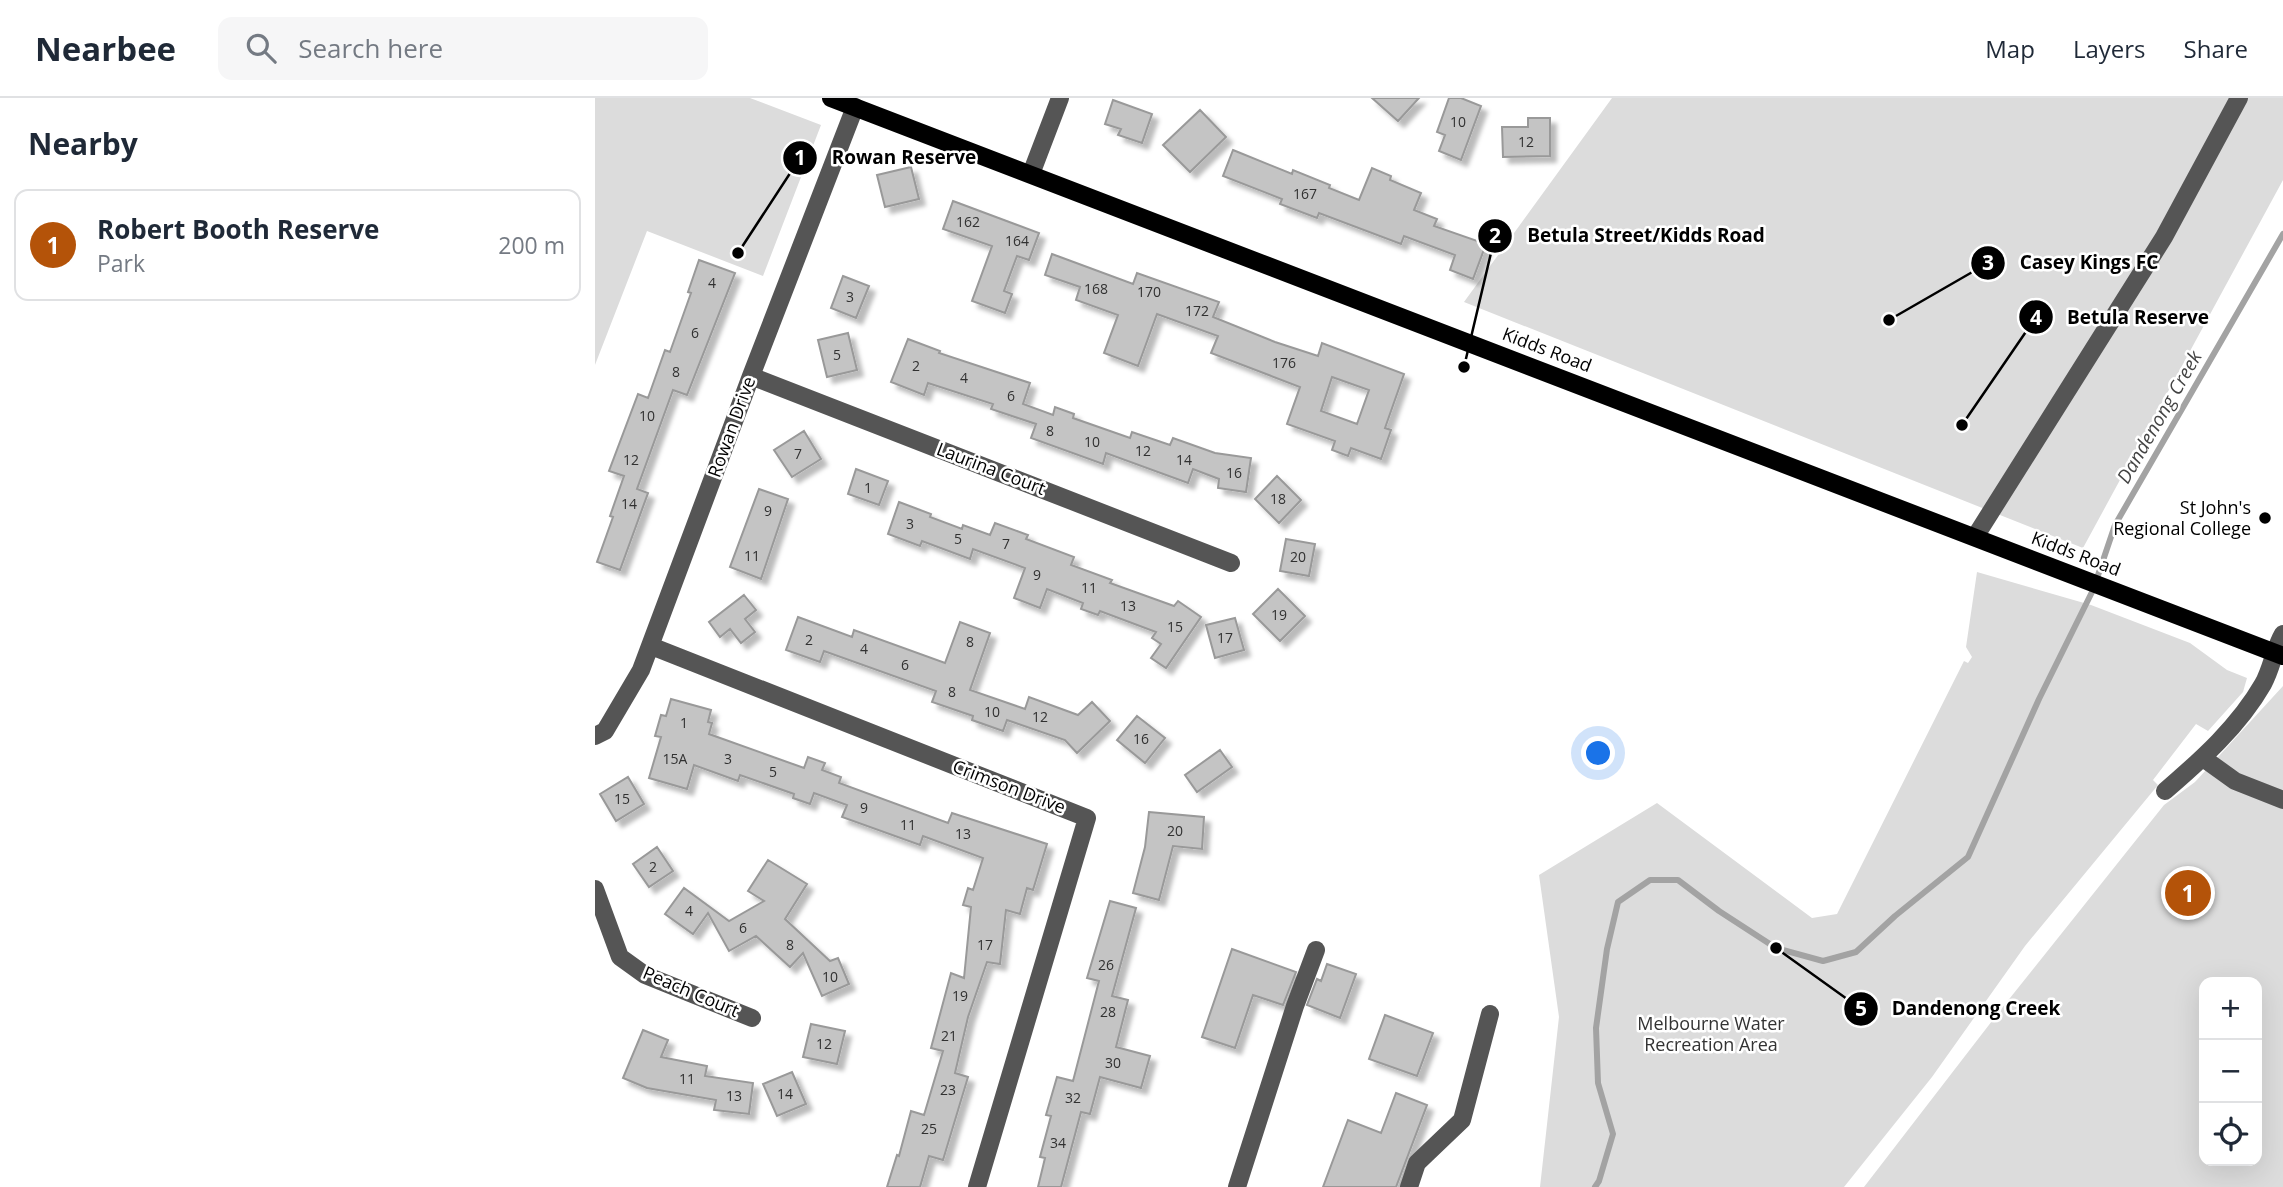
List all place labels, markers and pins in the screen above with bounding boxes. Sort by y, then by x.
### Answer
callout: Rowan Reserve [782,138,990,178]
callout: Betula Street/Kidds Road [1478,216,1778,256]
callout: Casey Kings FC [1970,243,2172,283]
callout: Betula Reserve [2018,297,2223,337]
place label: St John's Regional College [2113,495,2251,540]
marker: St John's Regional College [2257,510,2273,526]
pin: 1 [2165,867,2211,919]
callout: Dandenong Creek [1843,989,2075,1029]

